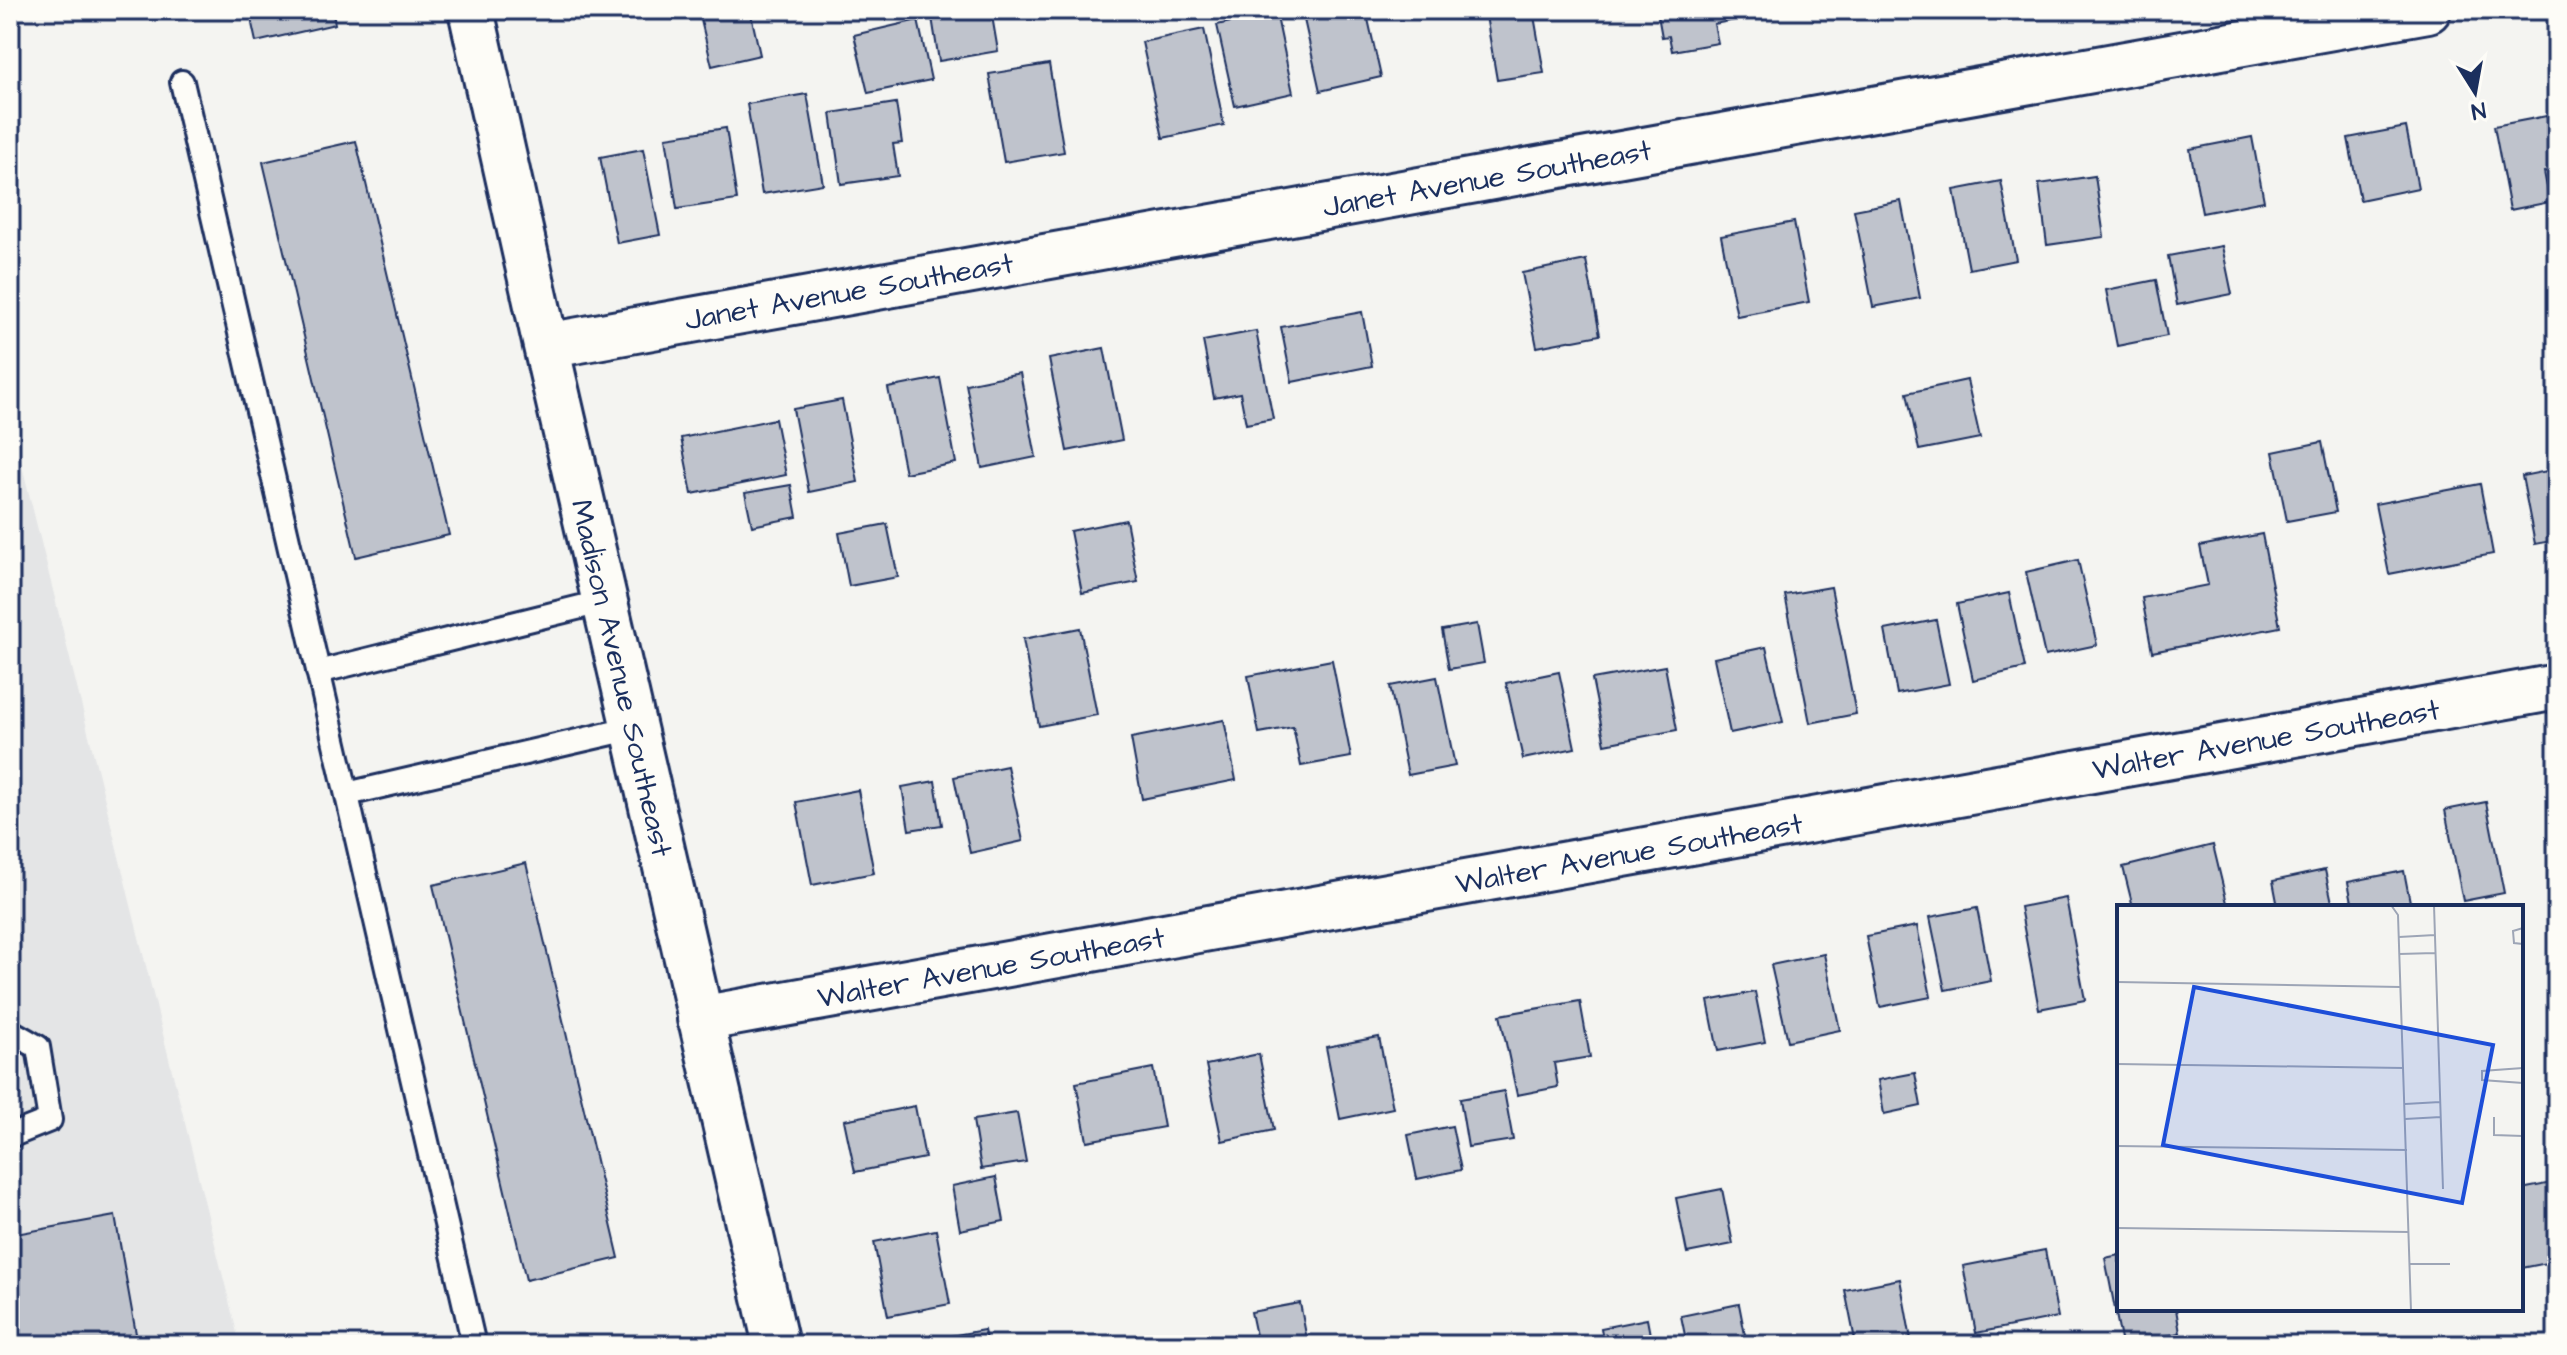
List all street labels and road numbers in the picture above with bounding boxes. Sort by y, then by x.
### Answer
street label: Janet Avenue Southeast [1320,129,1655,229]
street label: Janet Avenue Southeast [682,242,1017,342]
street label: Madison Avenue Southeast [559,495,683,861]
street label: Walter Avenue Southeast [2089,689,2443,791]
street label: Walter Avenue Southeast [1452,803,1806,905]
street label: Walter Avenue Southeast [814,917,1168,1019]

